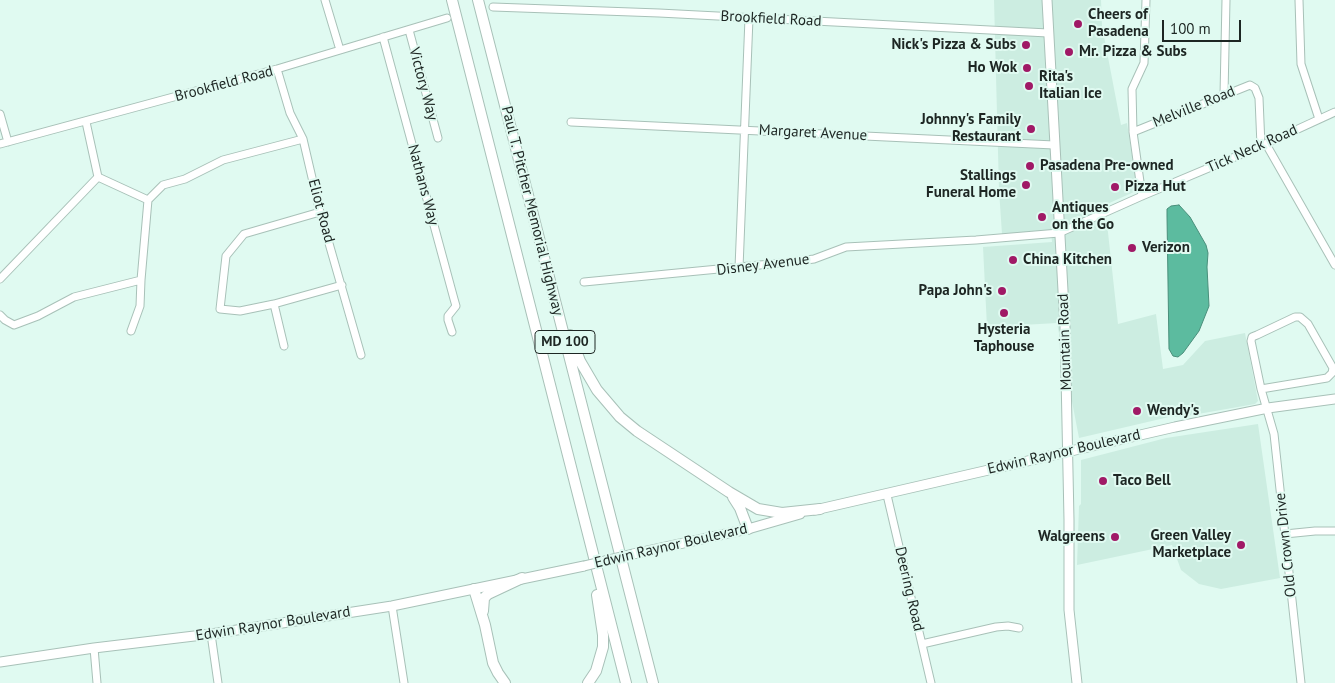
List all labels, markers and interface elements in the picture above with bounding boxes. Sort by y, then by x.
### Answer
place label: Cheers of Pasadena [1088,6,1149,41]
street label: Brookfield Road [720,7,822,31]
scale bar [1165,10,1244,42]
marker: Cheers of Pasadena [1072,18,1084,30]
text: 100 m [1170,19,1211,38]
place label: Nick's Pizza & Subs [891,36,1016,54]
marker: Nick's Pizza & Subs [1020,39,1032,51]
place label: Mr. Pizza & Subs [1079,43,1187,61]
street label: Victory Way [405,46,441,122]
marker: Mr. Pizza & Subs [1063,46,1075,58]
place label: Ho Wok [968,59,1017,77]
street label: Brookfield Road [173,62,275,106]
marker: Ho Wok [1021,62,1033,74]
place label: Rita's Italian Ice [1039,68,1102,103]
marker: Rita's Italian Ice [1023,80,1035,92]
street label: Melville Road [1150,82,1238,132]
street label: Paul T. Pitcher Memorial Highway [497,104,567,318]
place label: Johnny's Family Restaurant [921,111,1021,146]
street label: Margaret Avenue [758,121,868,145]
street label: Tick Neck Road [1204,121,1300,177]
marker: Johnny's Family Restaurant [1025,123,1037,135]
street label: Nathans Way [404,143,442,227]
place label: Pasadena Pre-owned [1040,157,1174,175]
marker: Pasadena Pre-owned [1024,160,1036,172]
place label: Stallings Funeral Home [926,167,1016,202]
street label: Eliot Road [304,177,338,245]
place label: Pizza Hut [1125,178,1186,196]
marker: Stallings Funeral Home [1020,179,1032,191]
marker: Pizza Hut [1109,181,1121,193]
place label: Antiques on the Go [1052,199,1114,234]
marker: Antiques on the Go [1036,211,1048,223]
place label: Verizon [1142,239,1190,257]
marker: Verizon [1126,242,1138,254]
street label: Disney Avenue [716,250,810,280]
place label: China Kitchen [1023,251,1112,269]
marker: China Kitchen [1007,254,1019,266]
place label: Papa John's [919,282,992,300]
marker: Papa John's [996,285,1008,297]
street label: Mountain Road [1054,293,1076,391]
marker: Hysteria Taphouse [998,307,1010,319]
place label: Hysteria Taphouse [974,321,1034,356]
road number: MD 100 [535,331,595,354]
place label: Wendy's [1147,402,1199,420]
marker: Wendy's [1131,405,1143,417]
street label: Edwin Raynor Boulevard [986,426,1142,478]
place label: Taco Bell [1113,472,1171,490]
marker: Taco Bell [1097,475,1109,487]
street label: Old Crown Drive [1272,492,1300,598]
street label: Edwin Raynor Boulevard [593,520,749,572]
place label: Green Valley Marketplace [1150,527,1231,562]
place label: Walgreens [1038,528,1105,546]
marker: Walgreens [1109,531,1121,543]
marker: Green Valley Marketplace [1235,539,1247,551]
street label: Deering Road [891,545,927,633]
street label: Edwin Raynor Boulevard [194,603,352,645]

